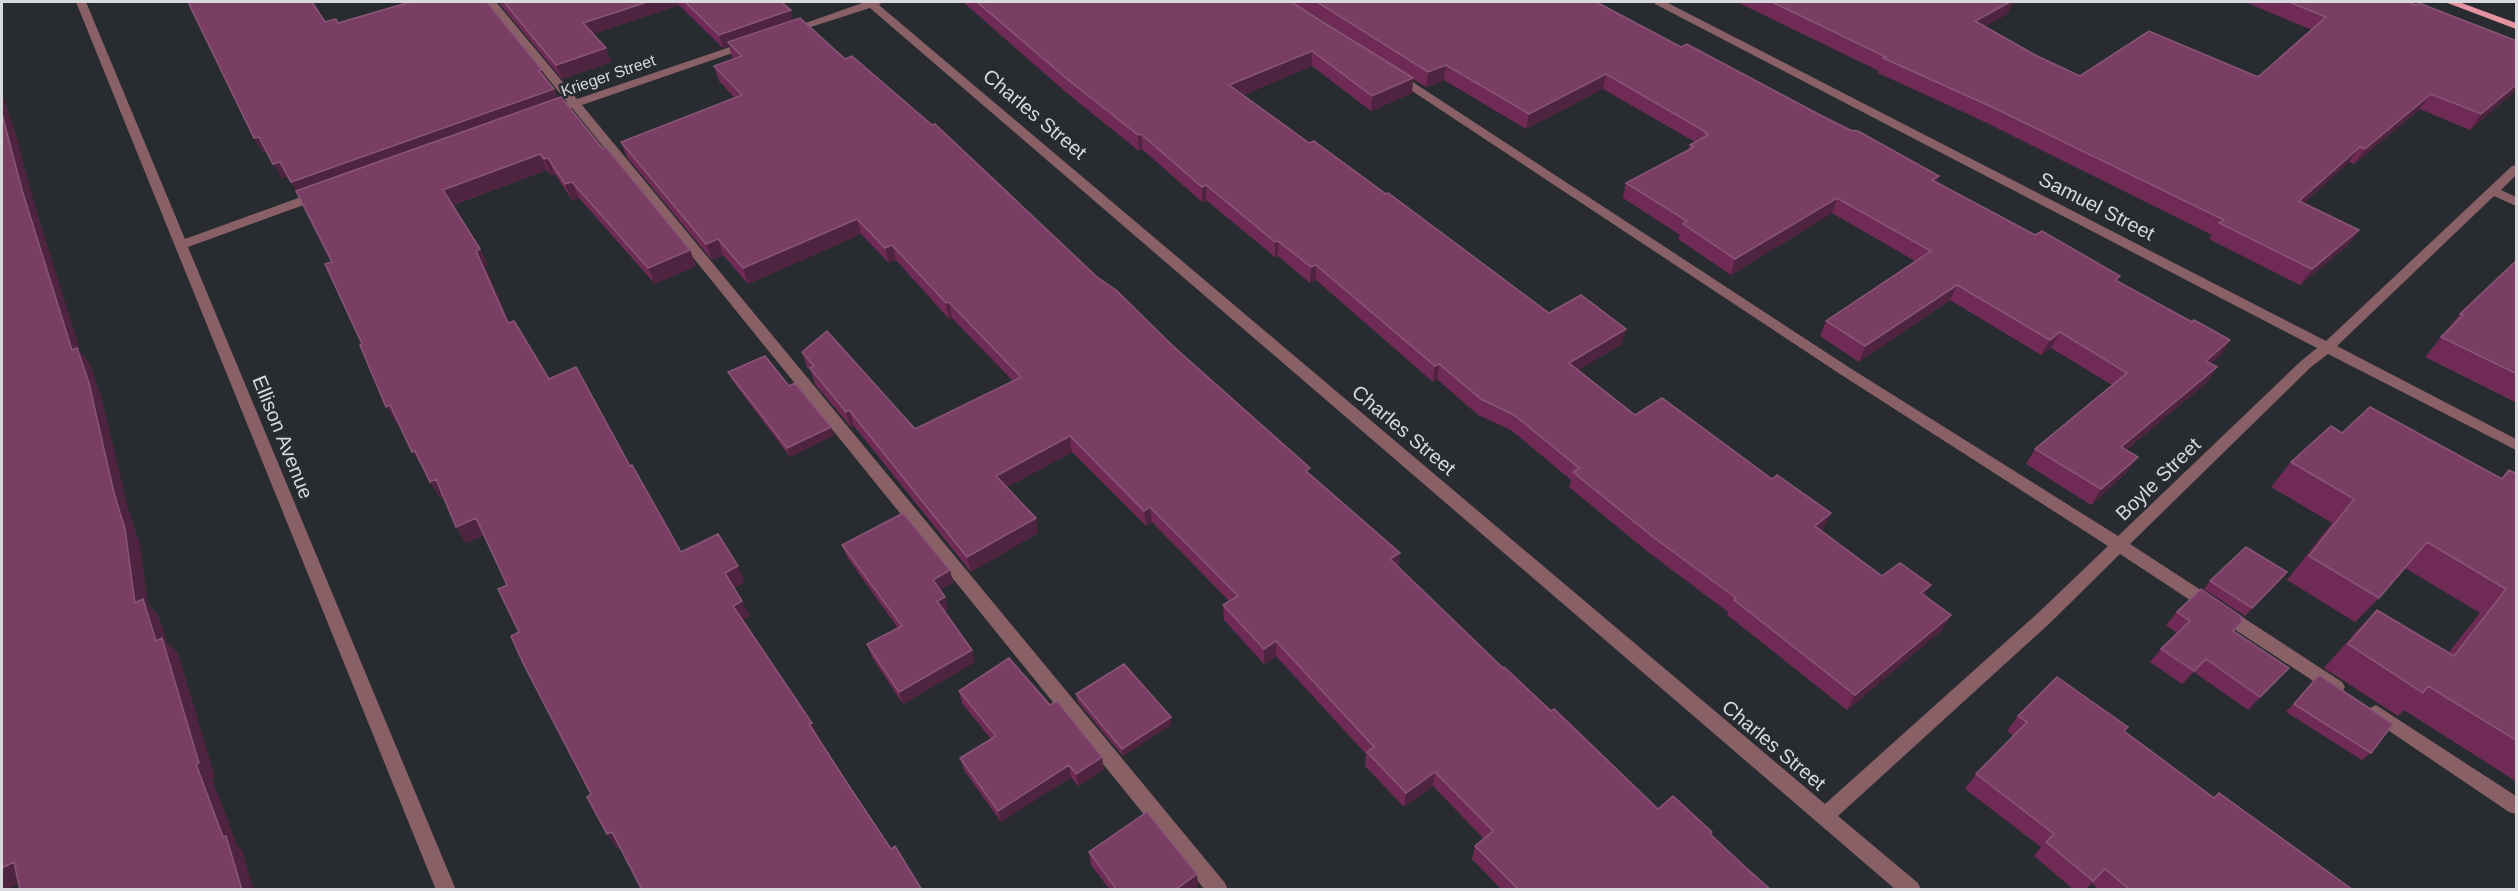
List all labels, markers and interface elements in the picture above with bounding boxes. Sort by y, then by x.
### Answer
street label: Krieger Street [559,51,658,100]
street label: Charles Street [979,64,1091,164]
street label: Samuel Street [2036,167,2159,245]
street label: Ellison Avenue [248,372,318,502]
street label: Charles Street [1348,380,1460,480]
street label: Boyle Street [2111,433,2205,525]
street label: Charles Street [1718,695,1830,795]

